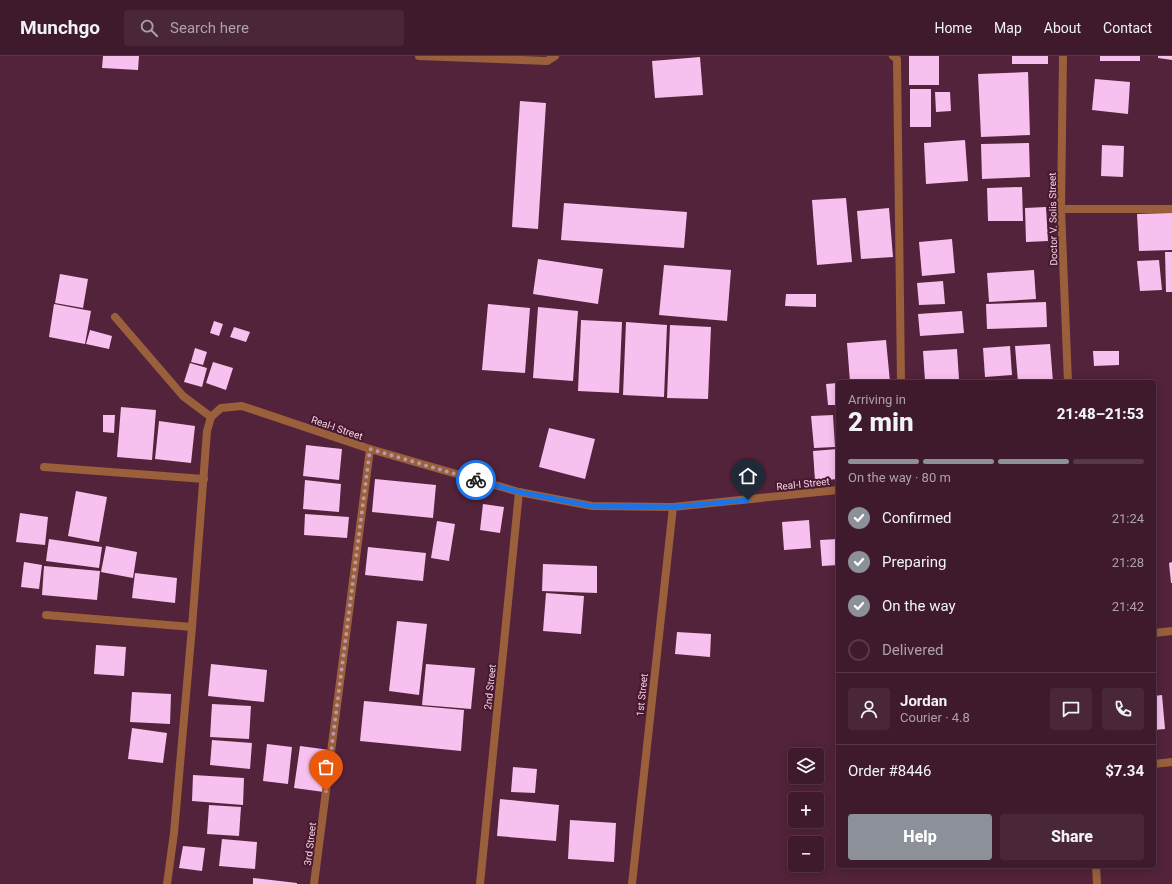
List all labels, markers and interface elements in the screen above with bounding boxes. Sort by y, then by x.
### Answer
search box [124,10,404,46]
text: Munchgo [20,16,100,39]
icon: search [138,17,160,39]
text: Search here [170,19,249,37]
text: Home [934,20,972,36]
text: Map [994,20,1022,36]
text: About [1044,20,1081,36]
text: Contact [1103,20,1152,36]
street label: Doctor V. Solis Street [1047,172,1059,266]
text: Arriving in [848,392,906,407]
text: 21:48–21:53 [1057,405,1144,423]
text: 2 min [848,407,914,437]
street label: Real-I Street [310,414,364,442]
pin [731,459,765,500]
courier [456,460,496,500]
icon: home [737,465,759,487]
icon: bike [465,469,487,491]
text: On the way · 80 m [848,470,951,485]
street label: Real-I Street [776,476,830,492]
icon: check [848,507,870,529]
text: Confirmed [882,509,952,527]
text: 21:24 [1112,511,1144,526]
icon: check [848,551,870,573]
text: Preparing [882,553,946,571]
text: 21:28 [1112,555,1144,570]
icon: check [848,595,870,617]
text: On the way [882,597,956,615]
text: 21:42 [1112,599,1144,614]
text: Delivered [882,641,944,659]
street label: 2nd Street [482,664,498,710]
street label: 1st Street [634,673,650,717]
button: person [848,688,890,730]
button: chat [1050,688,1092,730]
button: phone [1102,688,1144,730]
text: Jordan [900,692,947,710]
text: Courier · 4.8 [900,710,970,725]
map controls [788,748,824,872]
button: layers [788,748,824,784]
pin [309,750,343,791]
icon: bag [315,756,337,778]
text: Order #8446 [848,762,931,780]
text: $7.34 [1105,762,1144,780]
button: + [788,792,824,828]
button: Help [848,814,992,860]
button: Share [1000,814,1144,860]
street label: 3rd Street [302,822,318,866]
button: − [788,836,824,872]

